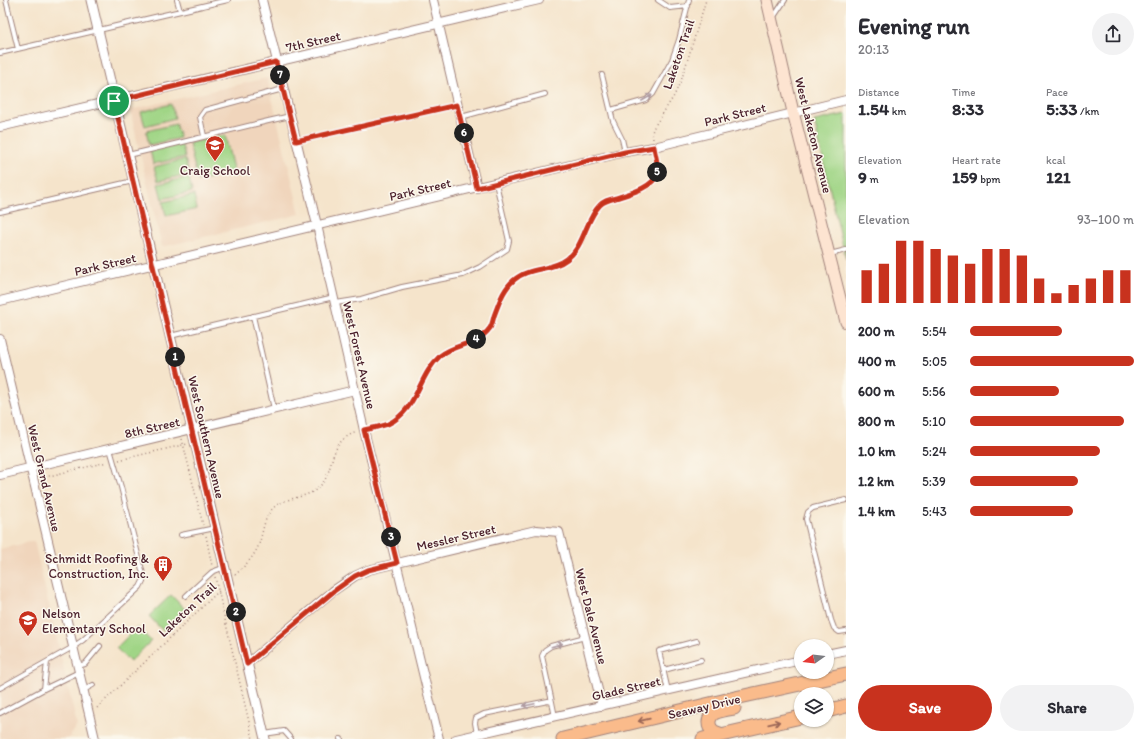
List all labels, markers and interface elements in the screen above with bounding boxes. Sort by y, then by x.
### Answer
text: Evening run [858,13,970,40]
button: share [1092,13,1134,55]
street label: Laketon Trail [659,17,698,91]
street label: 7th Street [284,28,342,55]
text: 20:13 [858,42,889,57]
pin: 7 [270,65,290,85]
text: 7 [277,68,283,81]
street label: West Laketon Avenue [792,76,835,195]
pin [97,84,131,118]
text: Distance [858,86,899,99]
text: Time [952,86,975,99]
text: Pace [1046,86,1068,99]
icon: arrive [103,90,125,112]
one-way arrow [641,93,653,101]
text: 1.54 [858,99,889,119]
text: 8:33 [952,99,984,119]
text: 5:33 [1046,99,1078,119]
street label: Park Street [703,100,768,129]
text: km [889,105,906,118]
text: /km [1078,105,1099,118]
pin: 6 [454,123,474,143]
text: 6 [461,126,467,139]
school or university icon: Craig School [204,134,226,162]
text: Elevation [858,154,902,167]
text: Heart rate [952,154,1001,167]
text: kcal [1046,154,1066,167]
pin: 5 [647,162,667,182]
place label: Craig School [180,163,251,178]
text: 5 [654,165,660,178]
text: 9 [858,167,867,187]
text: 159 [952,167,978,187]
text: 121 [1046,167,1071,187]
text: m [867,173,879,186]
text: bpm [978,173,1001,186]
street label: Park Street [388,175,453,204]
text: Elevation [858,212,910,227]
text: 93–100 m [1077,212,1134,227]
street label: Park Street [73,250,138,279]
street label: West Forest Avenue [340,300,379,410]
text: 200 m [858,324,895,339]
text: 5:54 [922,324,947,339]
pin: 4 [466,329,486,349]
text: 4 [473,332,479,345]
pin: 1 [165,347,185,367]
text: 1 [172,350,178,363]
text: 400 m [858,354,896,369]
text: 5:05 [922,354,947,369]
street label: West Southern Avenue [185,374,228,500]
text: 600 m [858,384,895,399]
text: 5:56 [922,384,946,399]
street label: 8th Street [123,414,181,441]
text: 800 m [858,414,895,429]
text: 5:10 [922,414,946,429]
street label: West Grand Avenue [25,423,64,533]
text: 1.0 km [858,444,895,459]
text: 5:24 [922,444,947,459]
text: 1.2 km [858,474,894,489]
text: 5:39 [922,474,946,489]
text: 1.4 km [858,504,895,519]
text: 5:43 [922,504,947,519]
street label: Messler Street [415,521,497,554]
pin: 3 [381,527,401,547]
text: 3 [388,530,394,543]
place label: Schmidt Roofing & Construction, Inc. [45,551,150,581]
building icon: Schmidt Roofing & Construction, Inc. [152,554,174,582]
street label: West Dale Avenue [572,566,611,666]
street label: Laketon Trail [155,579,219,640]
pin: 2 [226,602,246,622]
text: 2 [233,605,239,618]
place label: Nelson Elementary School [42,606,146,636]
school or university icon: Nelson Elementary School [17,609,39,637]
north arrow [794,639,834,679]
map controls [794,639,834,727]
one-way arrow [550,641,563,648]
street label: Glade Street [590,673,662,704]
button: Save [858,685,992,731]
button: Share [1000,685,1134,731]
button: layers [794,687,834,727]
street label: Seaway Drive [666,691,742,722]
one-way arrow [523,701,536,709]
one-way arrow [638,716,651,724]
one-way arrow [767,718,780,726]

